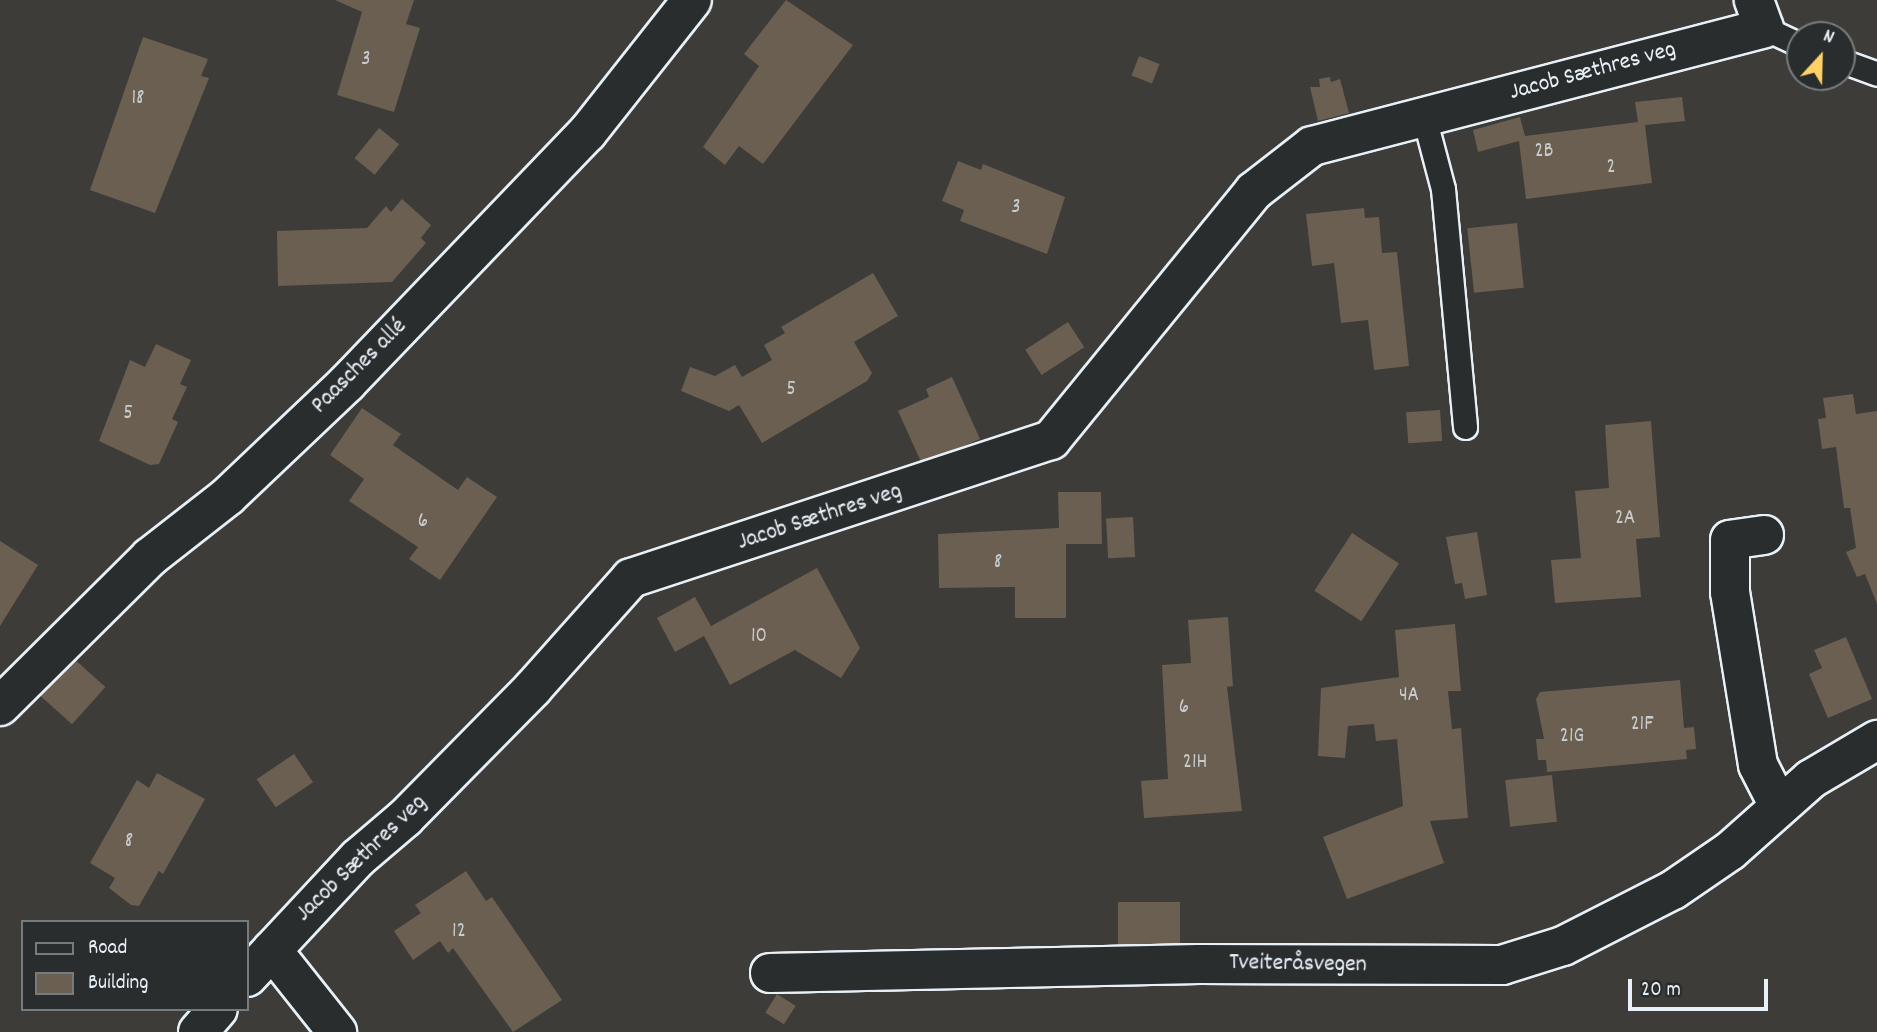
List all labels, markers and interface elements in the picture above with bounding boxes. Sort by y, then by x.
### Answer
north arrow [1786,21,1856,91]
text: N [1819,24,1838,52]
street label: Jacob Sæthres veg [1507,36,1679,108]
house number: 3 [361,47,371,73]
house number: 18 [131,86,145,112]
house number: 2B [1534,139,1554,165]
house number: 2 [1606,155,1616,181]
house number: 3 [1011,195,1021,221]
street label: Paasches allé [306,313,414,421]
house number: 5 [786,377,796,403]
house number: 5 [123,401,133,427]
street label: Jacob Sæthres veg [734,478,906,558]
house number: 2A [1615,506,1635,532]
house number: 6 [418,509,428,535]
house number: 8 [994,550,1002,576]
house number: 10 [751,624,767,650]
house number: 4A [1399,683,1419,709]
house number: 6 [1179,695,1189,721]
house number: 21F [1630,712,1654,738]
house number: 21G [1560,724,1584,750]
house number: 21H [1183,750,1207,776]
street label: Jacob Sæthres veg [291,789,433,929]
house number: 8 [125,829,133,855]
house number: 12 [452,919,466,945]
legend [21,920,248,1011]
text: Road [88,934,127,964]
street label: Tveiteråsvegen [1229,949,1367,981]
scale bar [1632,965,1772,1009]
text: Building [88,969,148,999]
text: 20 m [1641,976,1681,1006]

